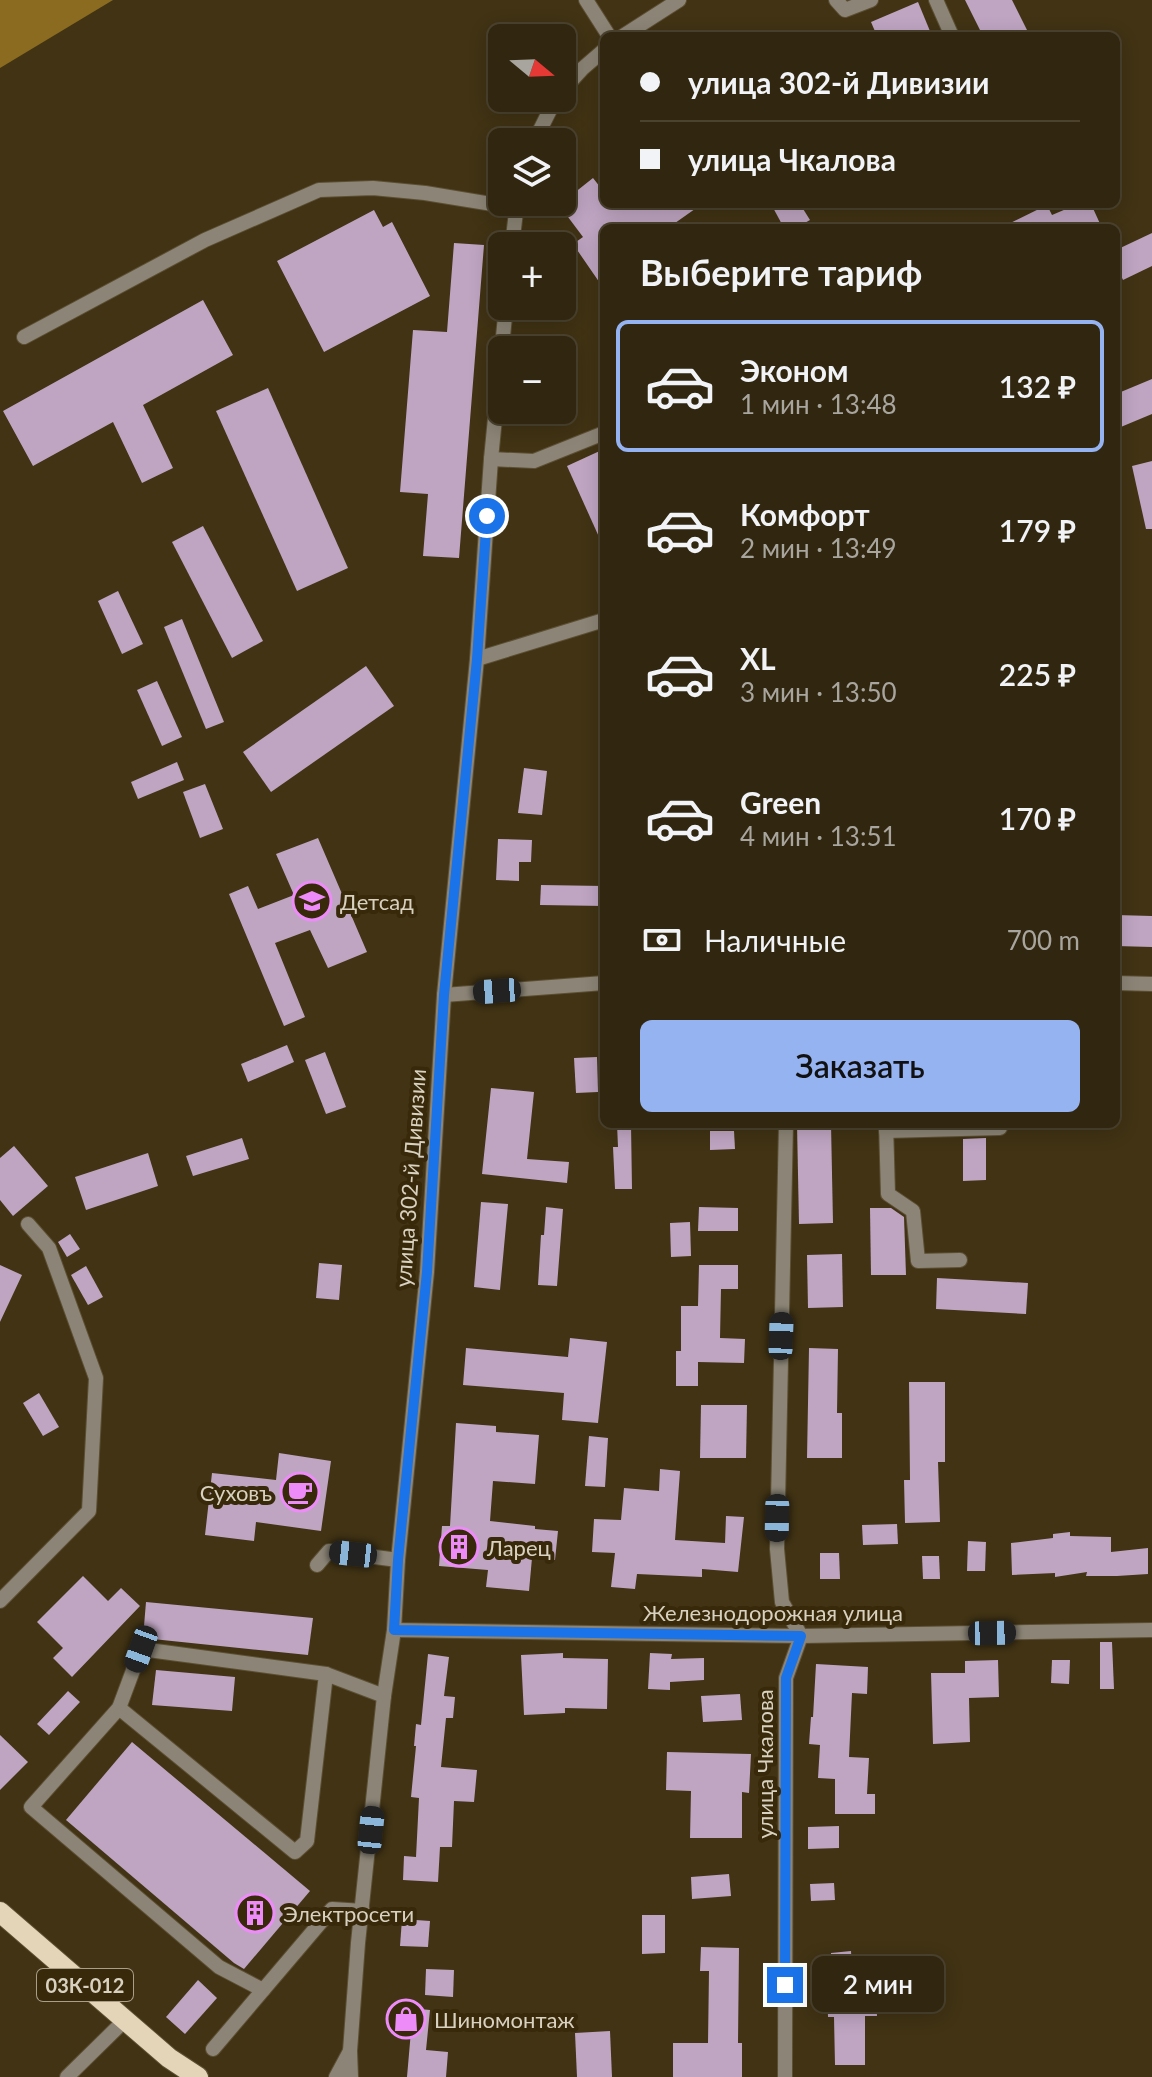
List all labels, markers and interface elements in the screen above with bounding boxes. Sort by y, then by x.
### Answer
north arrow [488,24,576,112]
map controls [488,24,576,424]
text: улица 302-й Дивизии [688,64,990,100]
button: layers [488,128,576,216]
text: улица Чкалова [688,141,896,177]
button: + [488,232,576,320]
text: Выберите тариф [640,250,922,294]
button: − [488,336,576,424]
icon: car [644,350,716,422]
text: Эконом [740,352,849,388]
text: 132 ₽ [999,368,1076,404]
text: 1 мин · 13:48 [740,388,897,420]
icon: car [644,494,716,566]
text: Комфорт [740,496,870,532]
route start [469,498,505,534]
text: 179 ₽ [999,512,1076,548]
text: 2 мин · 13:49 [740,532,897,564]
icon: car [644,638,716,710]
text: XL [740,640,776,676]
text: 225 ₽ [999,656,1076,692]
text: 3 мин · 13:50 [740,676,897,708]
icon: car [644,782,716,854]
text: Green [740,784,821,820]
text: 170 ₽ [999,800,1076,836]
text: 4 мин · 13:51 [740,820,897,852]
school or university icon: Детсад [291,880,333,922]
place label: Детсад [340,888,414,915]
icon: cash [640,918,684,962]
text: Наличные [704,922,846,958]
text: 700 m [1007,924,1080,956]
car [472,977,522,1005]
button: Заказать [640,1020,1080,1112]
street label: улица 302-й Дивизии [389,1068,431,1288]
car [768,1312,794,1360]
cafe icon: Суховъ [279,1471,321,1513]
place label: Суховъ [200,1479,272,1506]
car [765,1494,789,1542]
building icon: Ларец [438,1526,480,1568]
place label: Ларец [486,1534,551,1561]
car [328,1540,378,1568]
street label: Железнодорожная улица [643,1599,903,1626]
car [968,1621,1016,1645]
car [122,1622,160,1676]
street label: улица Чкалова [751,1689,778,1839]
car [357,1805,385,1855]
building icon: Электросети [234,1892,276,1934]
place label: Электросети [283,1900,414,1927]
callout: 2 мин [813,1957,945,2013]
route end [767,1967,803,2003]
text: 2 мин [843,1968,913,2000]
road number: 03К-012 [37,1969,133,2001]
shop icon: Шиномонтаж [385,1998,427,2040]
place label: Шиномонтаж [434,2006,575,2033]

